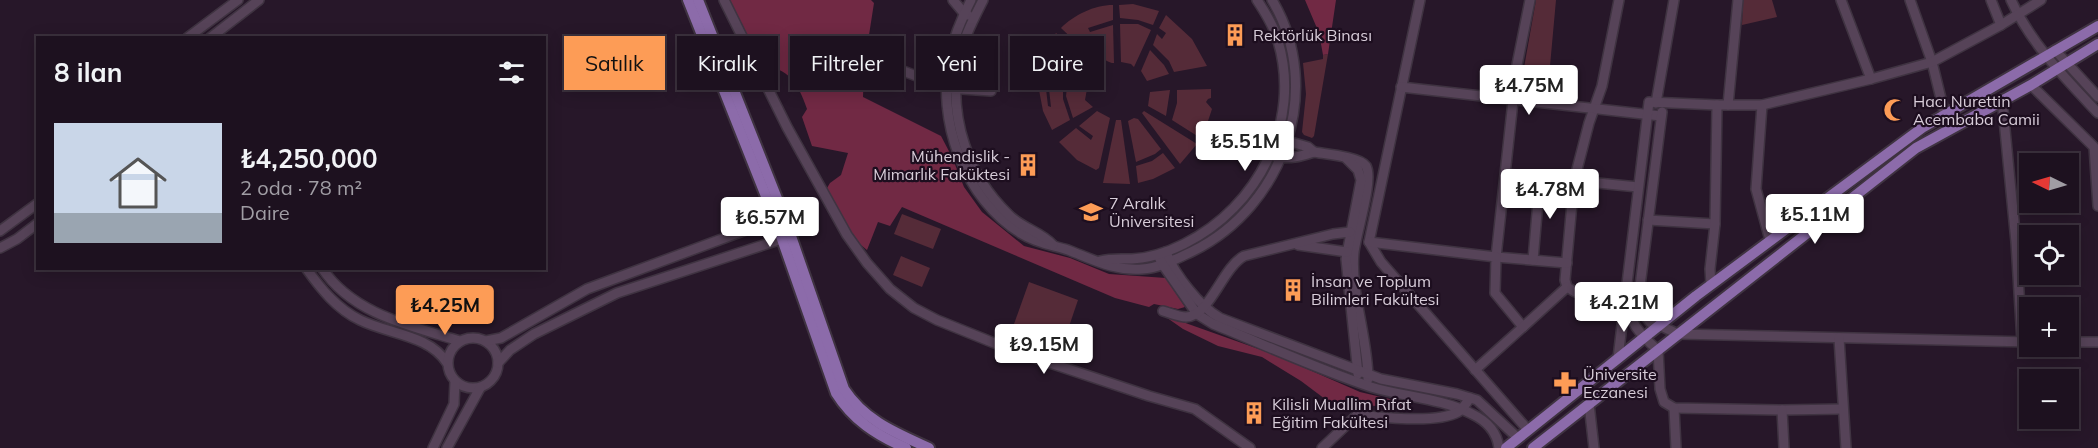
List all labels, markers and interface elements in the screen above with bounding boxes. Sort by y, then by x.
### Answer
building icon: Rektörlük Binası [1222,22,1248,48]
place label: Rektörlük Binası [1253,25,1372,45]
chip: Satılık [564,36,665,90]
chip: Kiralık [677,36,778,90]
chip: Filtreler [790,36,904,90]
chip: Yeni [916,36,998,90]
chip: Daire [1010,36,1104,90]
text: 8 ilan [54,56,122,89]
icon: filters [495,56,528,89]
pin: ₺4.75M [1480,65,1578,116]
text: ₺4.75M [1494,72,1564,97]
place label: Hacı Nurettin Acembaba Camii [1913,91,2040,129]
mosque icon: Hacı Nurettin Acembaba Camii [1882,97,1908,123]
pin: ₺5.51M [1196,121,1294,172]
text: ₺5.51M [1210,128,1280,153]
text: ₺4,250,000 [240,142,378,175]
place label: Mühendislik - Mimarlık Faküktesi [873,146,1010,184]
icon: home [102,147,174,219]
building icon: Mühendislik - Mimarlık Faküktesi [1015,152,1041,178]
north arrow [2019,153,2079,213]
map controls [2019,153,2079,429]
pin: ₺4.78M [1501,169,1599,220]
text: 2 oda · 78 m² [240,175,362,200]
text: ₺4.78M [1515,176,1585,201]
place label: 7 Aralık Üniversitesi [1109,193,1194,231]
pin: ₺5.11M [1766,194,1864,245]
pin: ₺6.57M [721,197,819,248]
school or university icon: 7 Aralık Üniversitesi [1078,199,1104,225]
text: Daire [240,200,290,225]
text: ₺5.11M [1780,201,1850,226]
text: ₺6.57M [735,204,805,229]
button: locate [2019,225,2079,285]
place label: İnsan ve Toplum Bilimleri Fakültesi [1311,271,1439,309]
building icon: İnsan ve Toplum Bilimleri Fakültesi [1280,277,1306,303]
pin: ₺4.21M [1575,282,1673,333]
pin: ₺4.25M [396,285,494,336]
text: ₺4.21M [1589,289,1659,314]
text: ₺4.25M [410,292,480,317]
button: + [2019,297,2079,357]
pin: ₺9.15M [995,324,1093,375]
text: ₺9.15M [1009,331,1079,356]
place label: Üniversite Eczanesi [1583,364,1657,402]
button: − [2019,369,2079,429]
pharmacy icon: Üniversite Eczanesi [1552,370,1578,396]
place label: Kilisli Muallim Rıfat Eğitim Fakültesi [1272,394,1412,432]
building icon: Kilisli Muallim Rıfat Eğitim Fakültesi [1241,400,1267,426]

